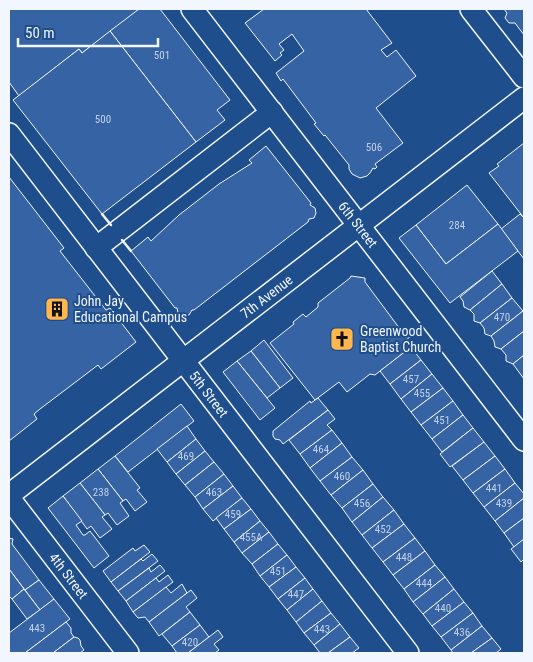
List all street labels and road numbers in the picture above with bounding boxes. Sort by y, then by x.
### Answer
street label: 6th Street [335,198,381,251]
street label: 7th Avenue [237,271,296,322]
street label: 5th Street [186,368,232,420]
street label: 4th Street [46,549,91,602]

